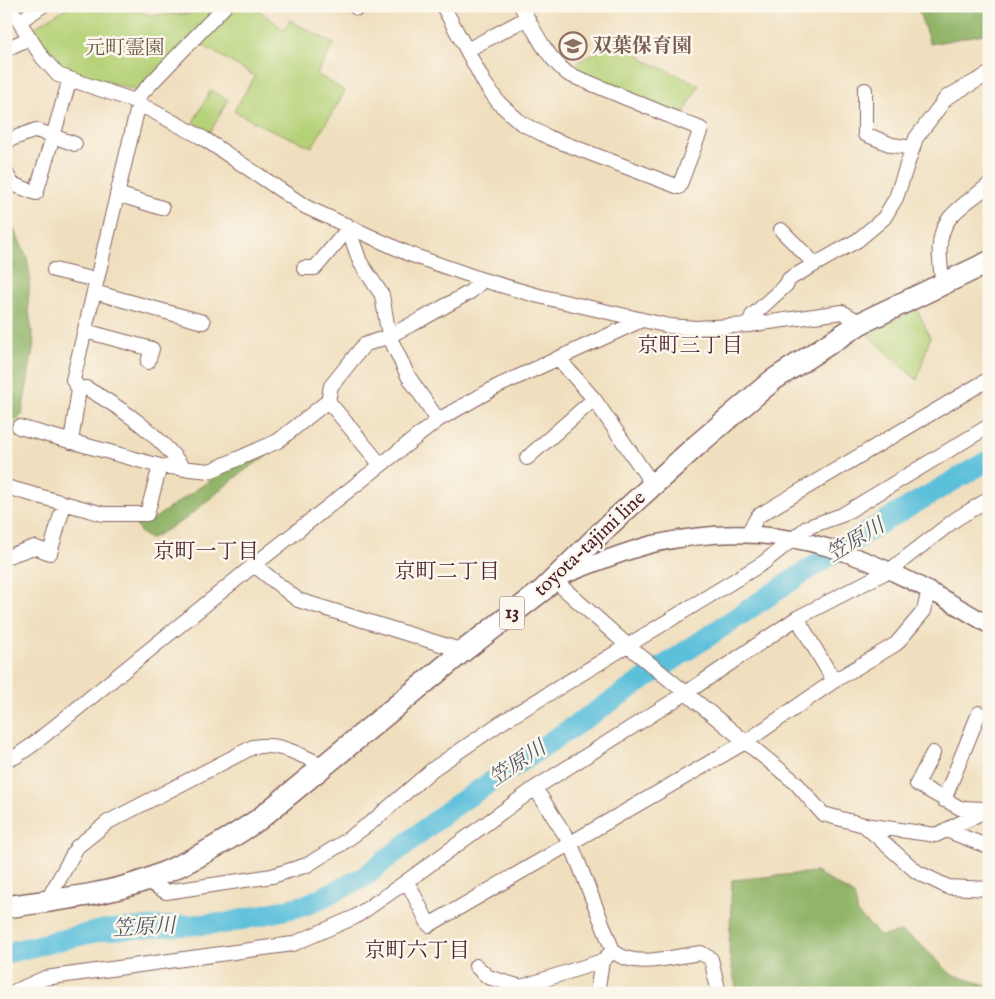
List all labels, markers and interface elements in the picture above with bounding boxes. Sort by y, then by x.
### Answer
school or university icon: 双葉保育園 [558,31,588,61]
place label: 双葉保育園 [592,34,692,59]
park label: 元町霊園 [85,36,165,61]
district label: 京町三丁目 [638,333,743,360]
street label: toyota-tajimi line [529,486,651,602]
water label: 笠原川 [822,512,892,569]
district label: 京町一丁目 [154,539,259,566]
district label: 京町二丁目 [395,559,500,586]
road number: 13 [500,596,524,630]
water label: 笠原川 [484,734,553,793]
water label: 笠原川 [112,913,178,943]
district label: 京町六丁目 [365,938,470,965]

